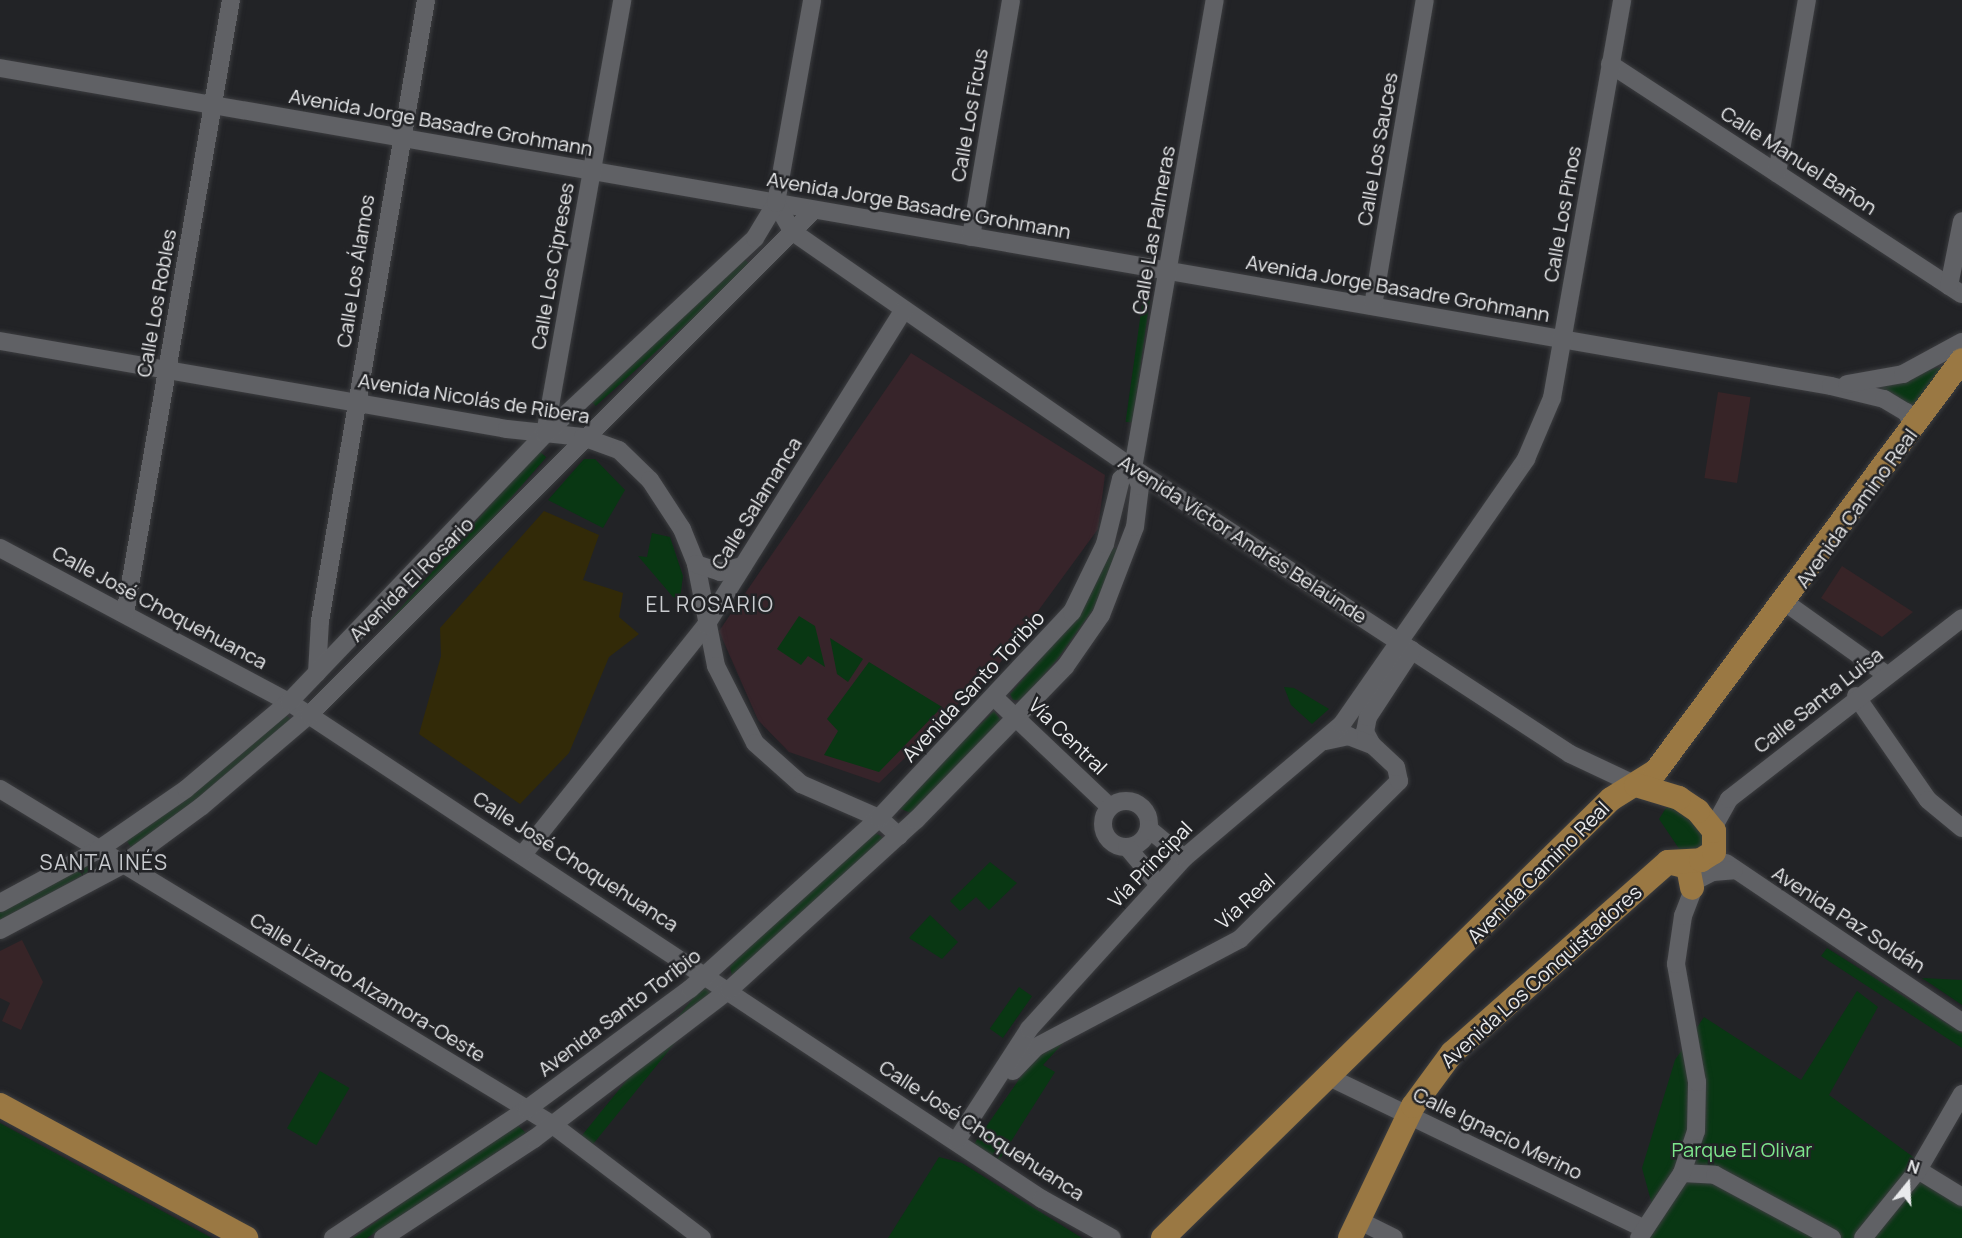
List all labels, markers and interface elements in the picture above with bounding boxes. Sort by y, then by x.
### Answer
street label: Calle Los Ficus [945,46,993,184]
street label: Calle Los Sauces [1352,71,1402,227]
street label: Avenida Jorge Basadre Grohmann [287,83,595,161]
street label: Calle Manuel Bañon [1716,101,1882,219]
street label: Calle Las Palmeras [1126,144,1180,316]
street label: Calle Los Pinos [1538,144,1586,284]
street label: Avenida Jorge Basadre Grohmann [765,166,1073,244]
street label: Calle Los Cipreses [526,181,578,351]
street label: Calle Los Álamos [331,193,379,349]
street label: Calle Los Robles [131,227,181,379]
street label: Avenida Jorge Basadre Grohmann [1244,249,1552,327]
street label: Avenida Nicolás de Ribera [357,368,591,428]
street label: Avenida Camino Real [1790,424,1922,592]
street label: Calle Salamanca [706,432,806,574]
street label: Avenida Víctor Andrés Belaúnde [1114,450,1372,628]
street label: Avenida El Rosario [344,512,478,646]
street label: Calle José Choquehuanca [48,540,272,674]
district label: EL ROSARIO [645,591,775,617]
street label: Avenida Santo Toribio [897,606,1049,766]
street label: Calle Santa Luisa [1749,642,1887,758]
street label: Vía Central [1024,693,1112,779]
street label: Calle José Choquehuanca [469,786,683,936]
street label: Avenida Camino Real [1462,796,1614,948]
street label: Vía Principal [1103,816,1197,912]
district label: SANTA INÉS [40,849,168,875]
street label: Avenida Paz Soldán [1768,861,1930,977]
street label: Vía Real [1210,868,1280,934]
street label: Avenida Los Conquistadores [1436,879,1646,1073]
street label: Calle Lizardo Alzamora-Oeste [246,907,490,1067]
street label: Avenida Santo Toribio [533,943,705,1081]
street label: Calle José Choquehuanca [875,1055,1089,1205]
street label: Calle Ignacio Merino [1409,1082,1587,1184]
park label: Parque El Olivar [1671,1137,1813,1161]
north arrow [1878,1154,1938,1214]
text: N [1905,1155,1922,1179]

